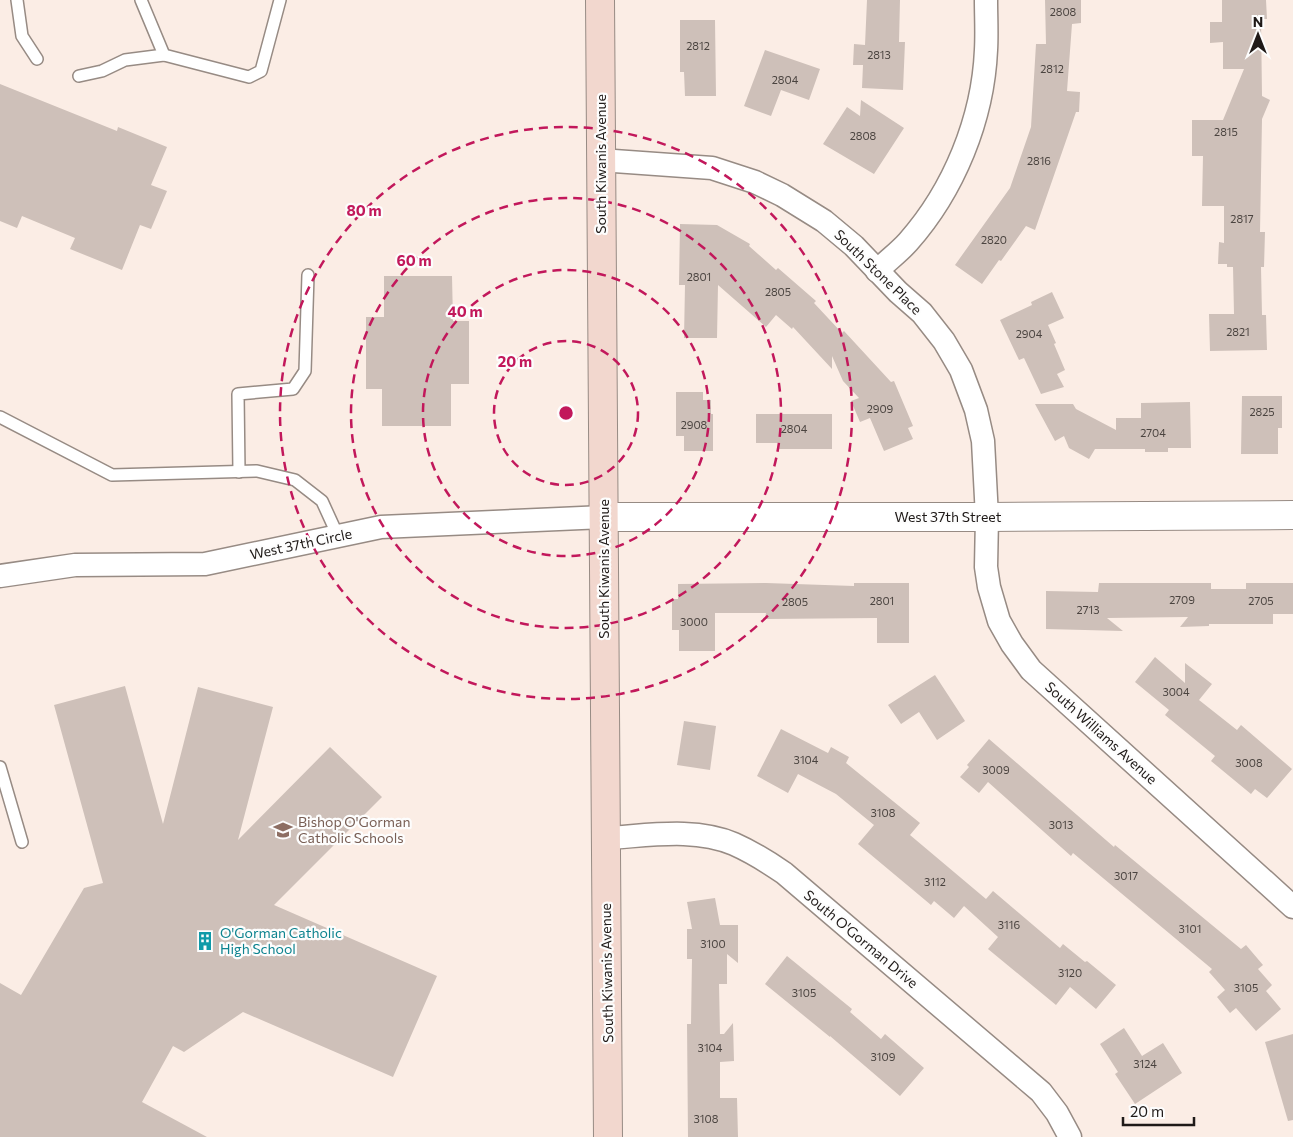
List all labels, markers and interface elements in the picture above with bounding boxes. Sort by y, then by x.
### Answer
house number: 2808 [1050,5,1077,18]
north arrow [1233,10,1283,60]
text: N [1253,13,1263,30]
house number: 2812 [686,39,710,52]
house number: 2813 [867,48,891,61]
house number: 2812 [1040,62,1064,75]
house number: 2804 [772,73,799,86]
street label: South Kiwanis Avenue [592,94,609,234]
house number: 2815 [1214,125,1238,138]
house number: 2808 [850,129,877,142]
house number: 2816 [1027,154,1051,167]
text: 80 m [346,201,382,219]
house number: 2817 [1230,212,1254,225]
street label: South Stone Place [831,226,926,318]
house number: 2820 [981,233,1007,246]
text: 60 m [396,251,432,269]
house number: 2801 [687,270,711,283]
house number: 2805 [765,285,791,298]
text: 40 m [447,302,483,320]
house number: 2821 [1226,325,1250,338]
house number: 2904 [1016,327,1043,340]
text: 20 m [498,352,532,370]
house number: 2909 [867,402,894,415]
centre of rings [557,404,575,422]
house number: 2825 [1249,405,1275,418]
house number: 2908 [681,418,708,431]
house number: 2804 [781,422,808,435]
house number: 2704 [1140,426,1166,439]
street label: South Kiwanis Avenue [595,499,612,639]
street label: West 37th Street [895,508,1002,525]
street label: West 37th Circle [248,524,353,563]
house number: 2709 [1169,593,1195,606]
house number: 2801 [870,594,894,607]
house number: 2705 [1248,594,1274,607]
house number: 2805 [782,595,808,608]
house number: 2713 [1077,603,1099,616]
house number: 3000 [680,615,708,628]
street label: South Williams Avenue [1042,678,1161,787]
house number: 3004 [1162,685,1190,698]
house number: 3104 [794,753,819,766]
house number: 3008 [1235,756,1263,769]
house number: 3009 [982,763,1010,776]
house number: 3108 [871,806,896,819]
place label: Bishop O'Gorman Catholic Schools [298,813,410,846]
house number: 3013 [1049,818,1073,831]
school or university icon: Bishop O'Gorman Catholic Schools [272,819,294,841]
house number: 3017 [1114,869,1138,882]
house number: 3112 [924,875,946,888]
street label: South O'Gorman Drive [801,886,922,991]
street label: South Kiwanis Avenue [597,903,616,1043]
house number: 3116 [998,918,1021,931]
house number: 3101 [1179,922,1201,935]
place label: O'Gorman Catholic High School [220,924,342,957]
building icon: O'Gorman Catholic High School [194,930,216,952]
house number: 3100 [700,937,726,950]
house number: 3120 [1058,966,1082,979]
house number: 3105 [1234,981,1258,994]
house number: 3105 [792,986,816,999]
house number: 3104 [698,1041,723,1054]
house number: 3109 [871,1050,896,1063]
house number: 3124 [1133,1057,1157,1070]
scale bar [1123,1094,1194,1126]
text: 20 m [1130,1102,1164,1120]
house number: 3108 [694,1112,719,1125]

